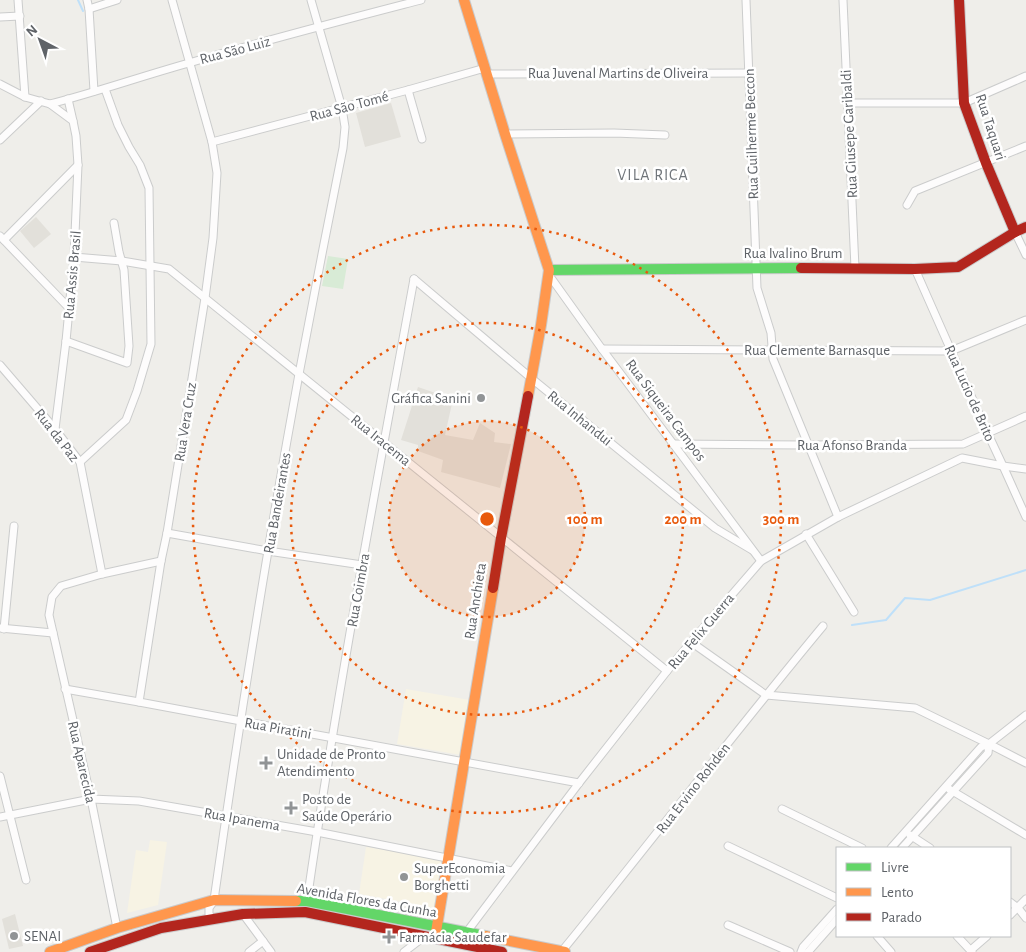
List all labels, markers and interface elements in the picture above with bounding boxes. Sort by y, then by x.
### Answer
north arrow [15,15,65,65]
text: N [24,22,40,39]
street label: Rua São Luiz [198,34,272,67]
street label: Rua Juvenal Martins de Oliveira [528,66,708,81]
street label: Rua Guilherme Beccon [742,68,761,200]
street label: Rua Giusepe Garibaldi [839,69,860,199]
street label: Rua São Tomé [308,89,390,124]
street label: Rua Taquari [973,92,1008,162]
district label: VILA RICA [617,167,689,183]
street label: Rua Assis Brasil [61,230,84,320]
street label: Rua Ivalino Brum [744,246,842,261]
street label: Rua Clemente Barnasque [744,343,890,358]
street label: Rua Lucio de Brito [942,343,997,444]
street label: Rua Siqueira Campos [623,357,709,464]
street label: Rua Vera Cruz [172,381,199,463]
street label: Rua Inhandui [545,388,615,449]
place label: Gráfica Sanini [391,391,471,406]
marker: Gráfica Sanini [475,392,487,404]
street label: Rua da Paz [31,406,82,465]
street label: Rua Iracema [348,412,414,469]
street label: Rua Afonso Branda [797,438,907,453]
street label: Rua Bandeirantes [261,451,294,555]
centre of rings [478,510,496,528]
text: 100 m [567,512,603,527]
text: 200 m [664,512,702,527]
text: 300 m [763,512,799,527]
street label: Rua Coimbra [345,552,372,628]
street label: Rua Anchieta [462,562,489,640]
street label: Rua Felix Guerra [665,590,737,672]
street label: Rua Piratini [243,715,313,742]
street label: Rua Aparecida [65,720,98,805]
street label: Rua Ervino Rohden [654,740,733,836]
place label: Unidade de Pronto Atendimento [277,747,386,779]
marker: Unidade de Pronto Atendimento [259,756,273,770]
place label: Posto de Saúde Operário [302,792,392,824]
marker: Posto de Saúde Operário [284,801,298,815]
street label: Rua Ipanema [203,805,281,834]
legend [836,847,1011,937]
text: Livre [881,860,909,875]
place label: SuperEconomia Borghetti [414,861,505,893]
marker: SuperEconomia Borghetti [398,871,410,883]
street label: Avenida Flores da Cunha [296,881,438,920]
text: Lento [881,885,914,900]
text: Parado [881,910,922,925]
place label: SENAI [24,929,61,944]
marker: SENAI [8,930,20,942]
place label: Farmácia Saudefar [399,930,507,945]
marker: Farmácia Saudefar [383,931,395,943]

